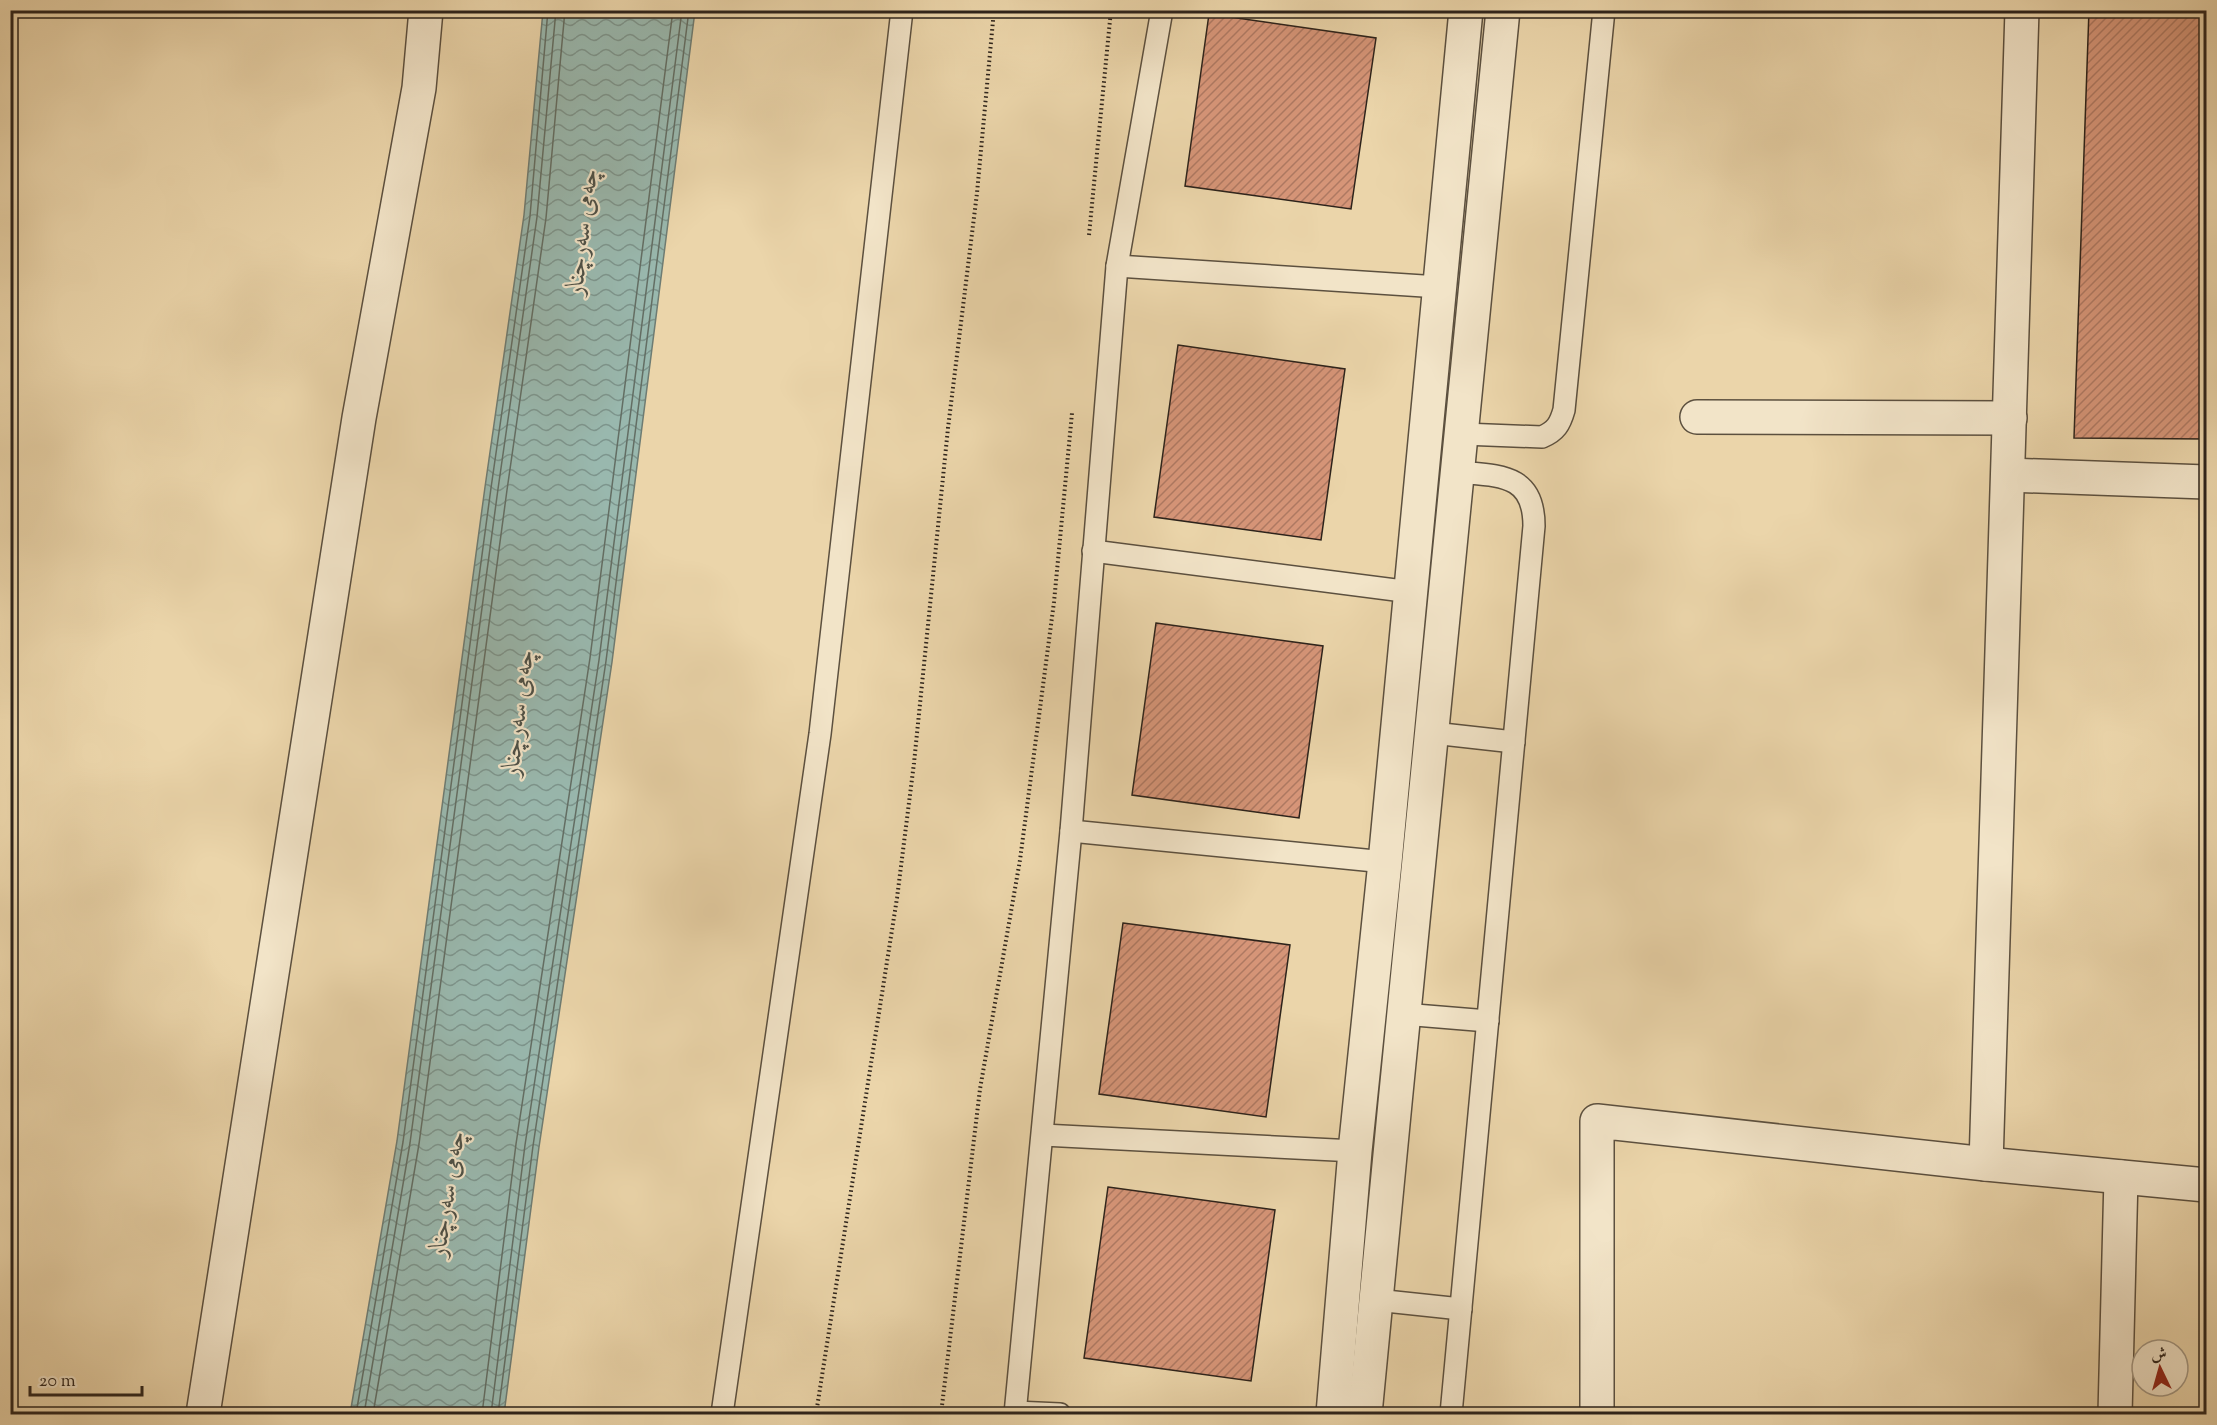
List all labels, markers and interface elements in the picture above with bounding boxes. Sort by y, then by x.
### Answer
water label: چەمی سەرچنار [557,166,609,300]
water label: چەمی سەرچنار [493,647,545,781]
water label: چەمی سەرچنار [419,1128,476,1262]
north arrow [2130,1338,2190,1398]
text: ش [2150,1343,2168,1368]
scale bar [30,1359,142,1397]
text: 20 m [39,1369,76,1395]

